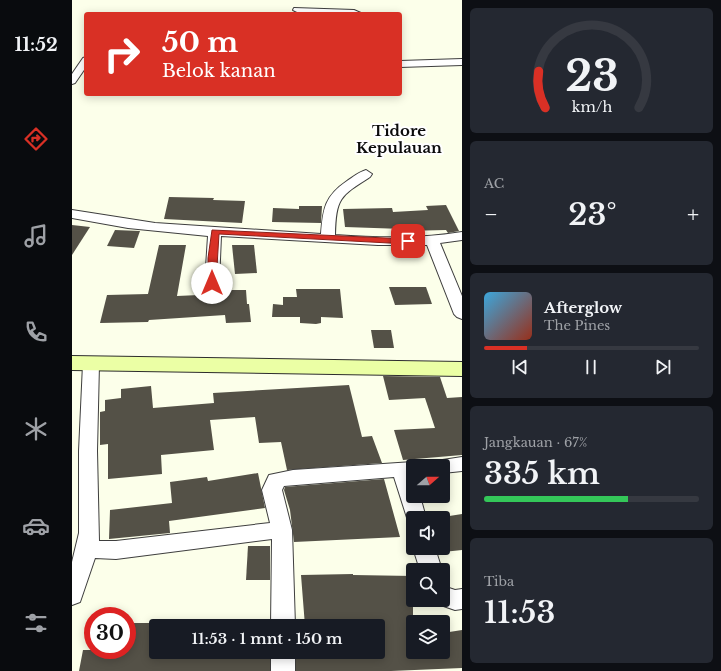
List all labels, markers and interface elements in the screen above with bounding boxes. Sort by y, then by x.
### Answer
text: 50 m [162,25,238,60]
icon: right [96,28,148,80]
text: 11:52 [14,34,58,56]
text: 23 [565,51,618,102]
text: Belok kanan [162,60,276,82]
text: km/h [571,98,612,116]
district label: Tidore Kepulauan [356,121,442,157]
icon: directions [22,125,50,153]
text: AC [484,175,504,192]
text: 23° [568,196,617,233]
text: − [484,201,498,228]
text: + [687,201,699,228]
icon: music [22,222,50,250]
pin [391,224,425,258]
icon: arrive [397,230,419,252]
position arrow [191,262,233,304]
text: Afterglow [544,298,622,317]
text: The Pines [544,317,610,334]
icon: phone [22,318,50,346]
icon: previous [509,356,531,378]
icon: pause [580,356,602,378]
icon: next [652,356,674,378]
icon: climate [22,415,50,443]
text: Jangkauan · 67% [484,434,588,451]
text: 335 km [484,455,600,492]
north arrow [406,459,450,503]
map controls [406,459,450,659]
button: sound [406,511,450,555]
icon: car [22,512,50,540]
button: search [406,563,450,607]
text: Tiba [484,573,514,590]
text: 11:53 [484,594,555,631]
speed limit sign: 30 [84,607,136,659]
icon: filters [22,609,50,637]
button: layers [406,615,450,659]
text: 11:53 · 1 mnt · 150 m [191,629,343,648]

